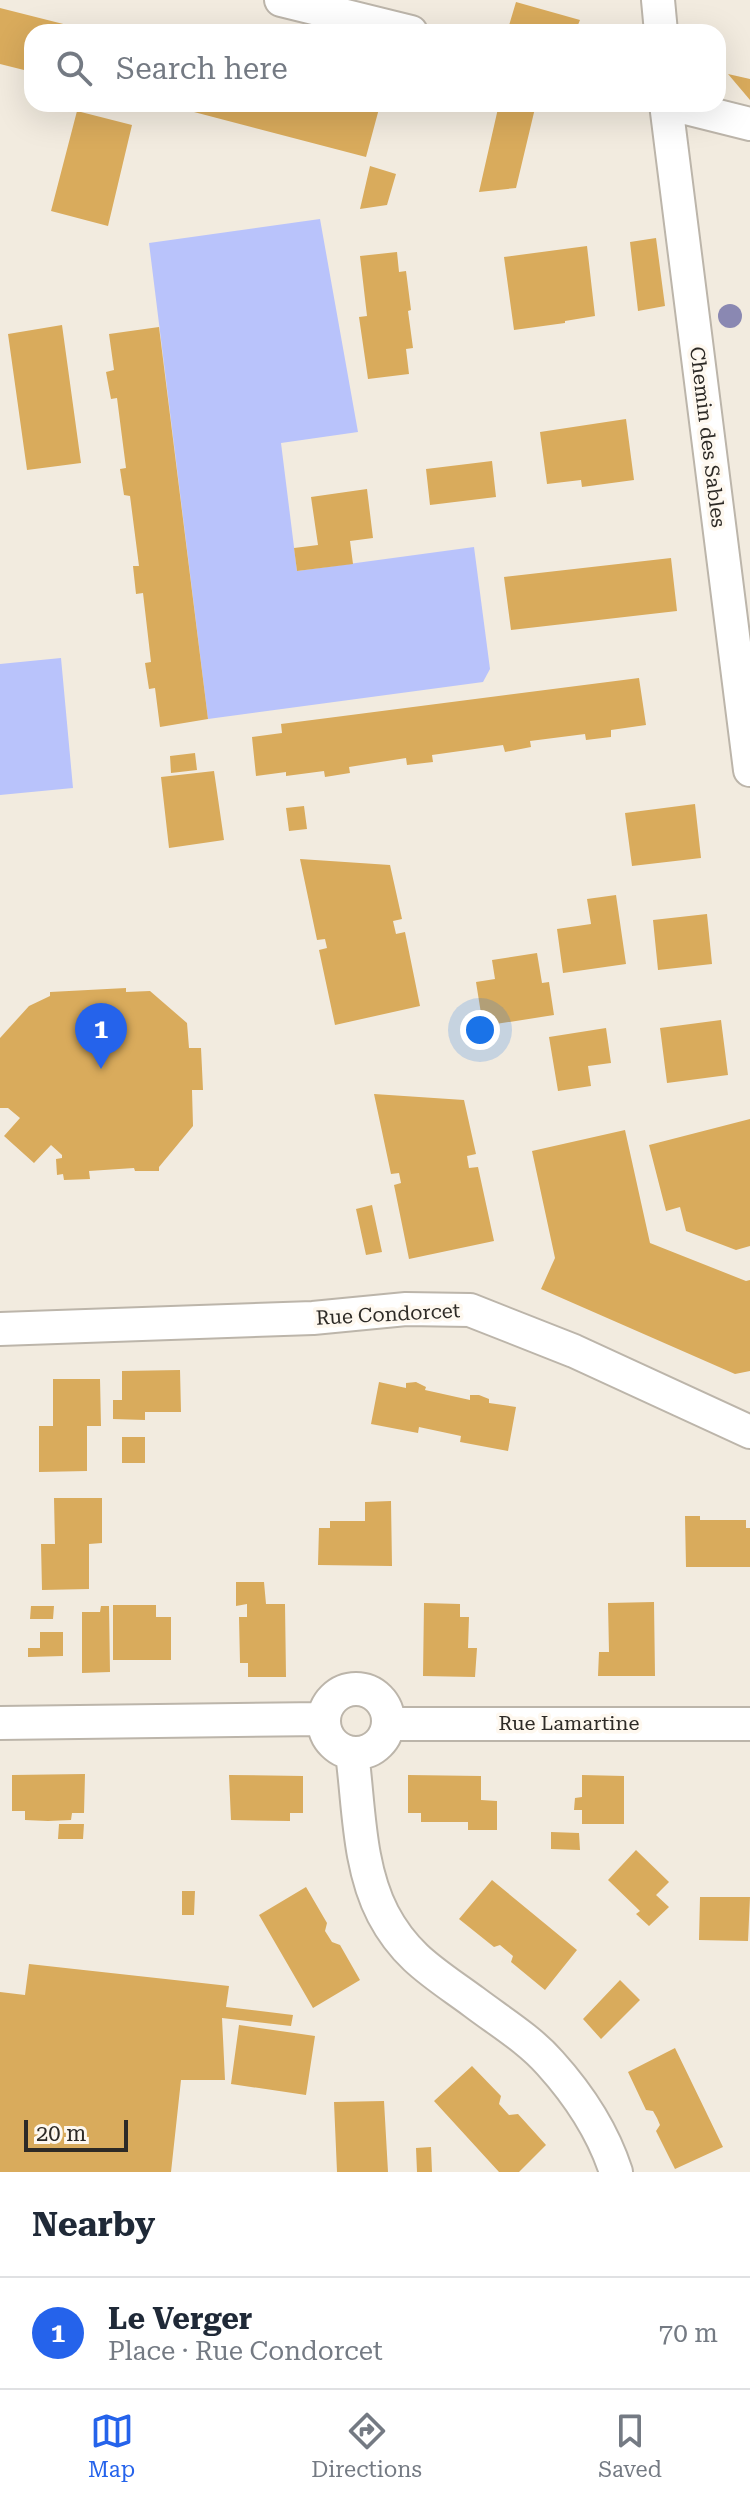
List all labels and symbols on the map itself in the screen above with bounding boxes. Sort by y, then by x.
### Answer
street label: Chemin des Sables [685,345,731,529]
pin: 1 [75,1003,127,1069]
your location [460,1010,500,1050]
street label: Rue Condorcet [315,1298,461,1330]
street label: Rue Lamartine [499,1711,639,1735]
scale bar [24,2116,128,2152]

